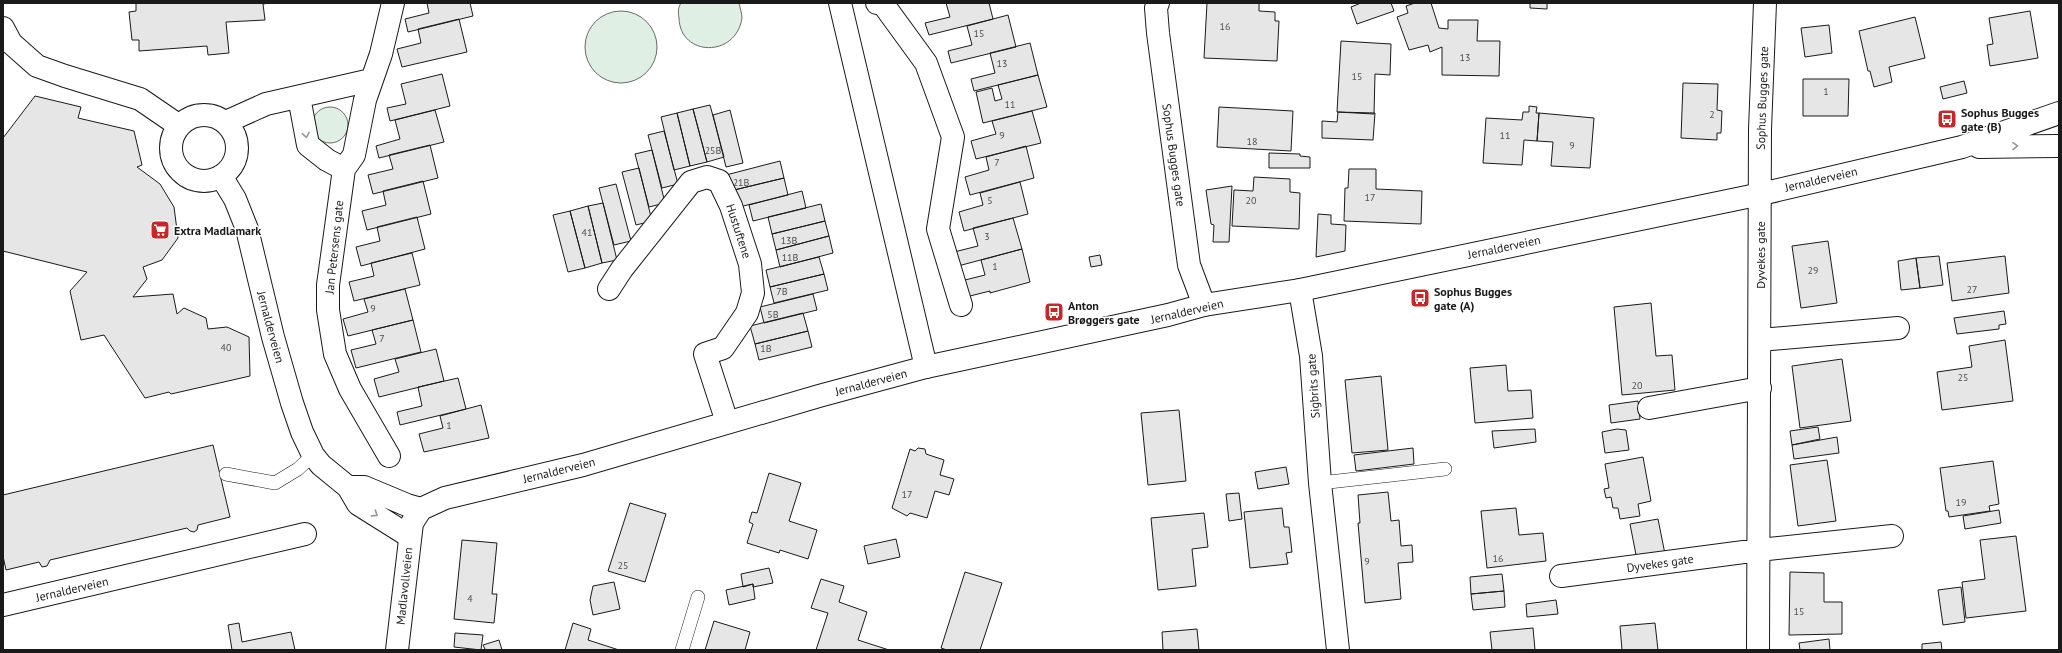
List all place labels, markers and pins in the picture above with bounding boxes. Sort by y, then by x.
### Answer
place label: Sophus Bugges gate (B) [1961,105,2039,134]
bus stop icon: Sophus Bugges gate (B) [1936,108,1958,130]
supermarket icon: Extra Madlamark [149,219,171,241]
place label: Extra Madlamark [174,223,261,238]
place label: Sophus Bugges gate (A) [1434,284,1512,313]
bus stop icon: Sophus Bugges gate (A) [1409,287,1431,309]
place label: Anton Brøggers gate [1068,298,1140,327]
bus stop icon: Anton Brøggers gate [1043,301,1065,323]

